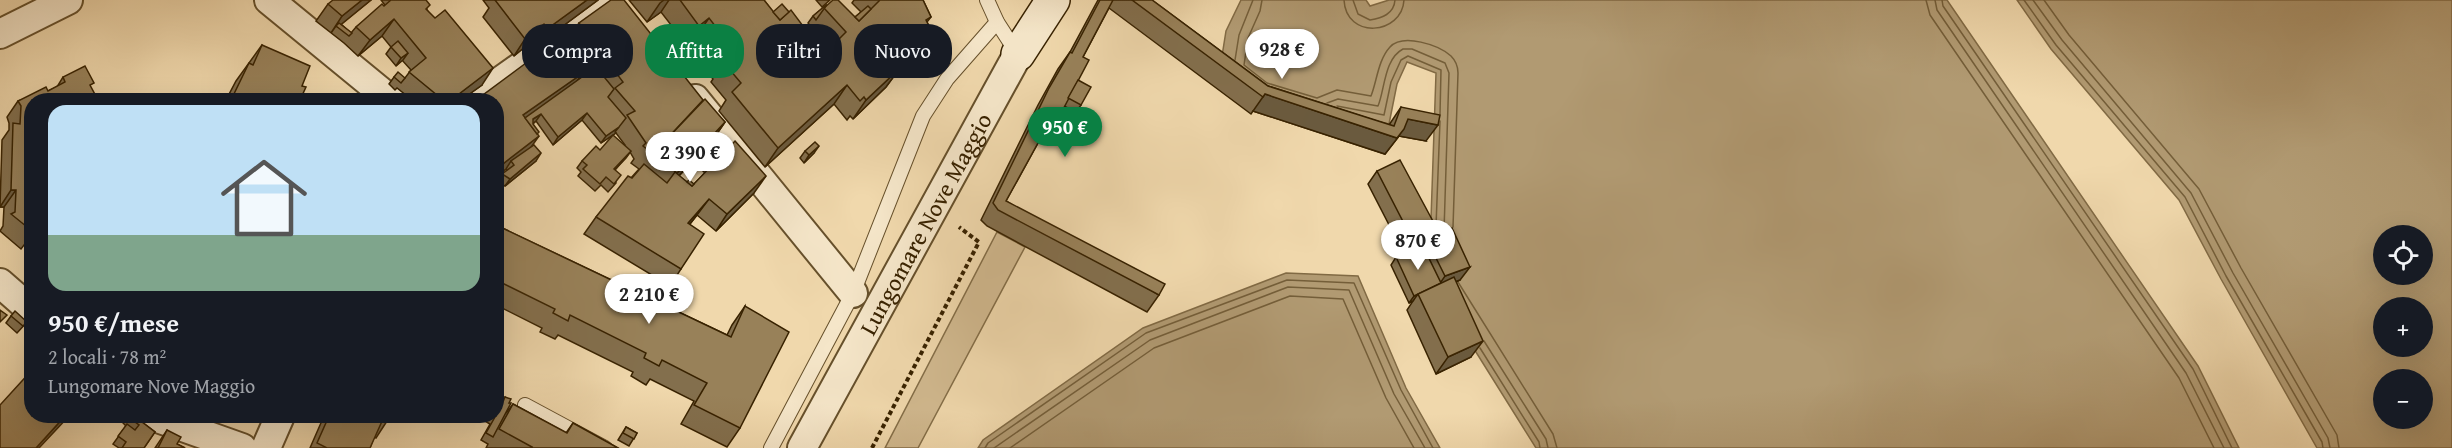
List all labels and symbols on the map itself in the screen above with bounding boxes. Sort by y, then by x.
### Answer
pin: 928 € [1240,29,1324,80]
street label: Lungomare Nove Maggio [850,106,1000,341]
pin: 950 € [1023,107,1107,158]
pin: 2 390 € [635,132,745,183]
pin: 870 € [1376,220,1460,271]
pin: 2 210 € [594,274,704,325]

